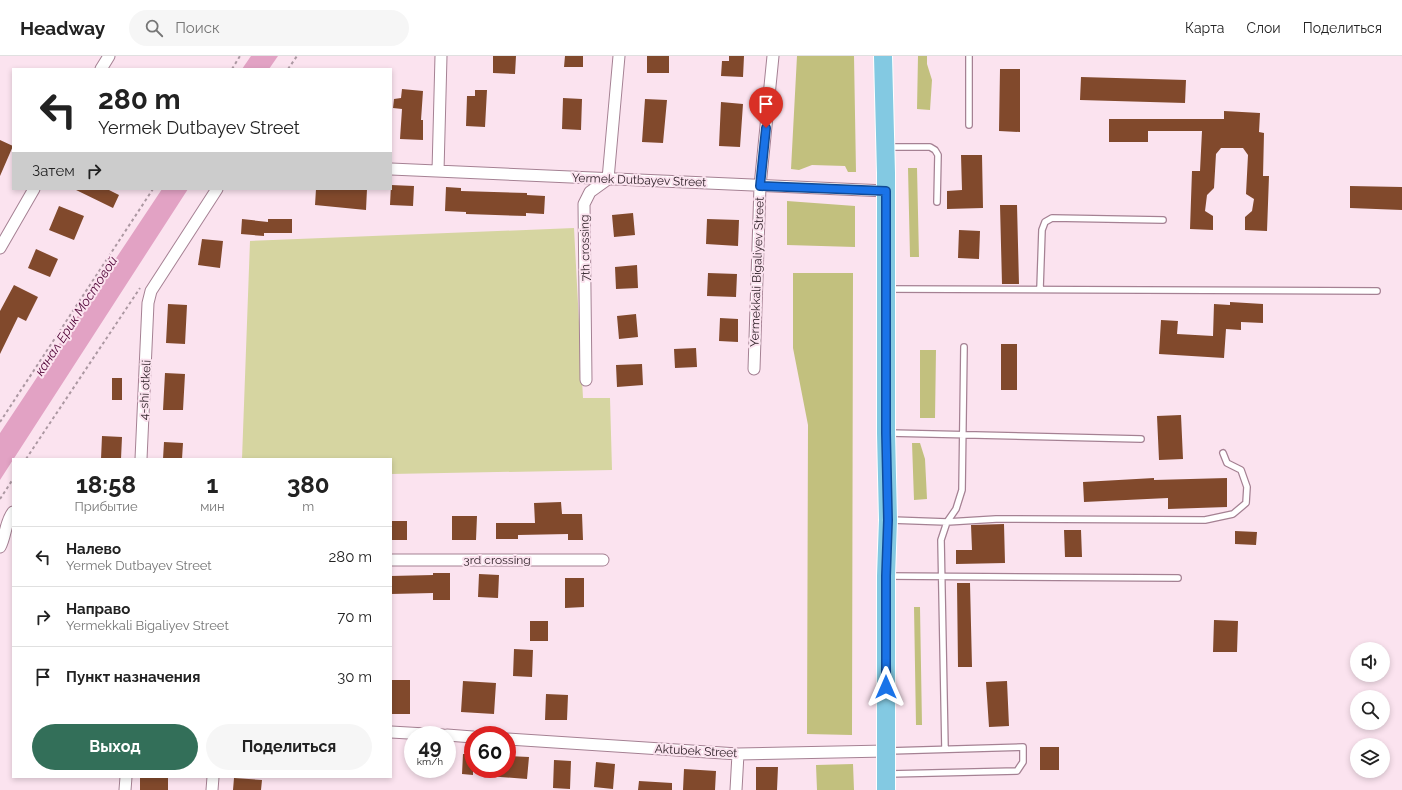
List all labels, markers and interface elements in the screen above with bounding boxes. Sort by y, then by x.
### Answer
search box [129,10,409,46]
text: Headway [20,17,105,39]
icon: search [143,17,165,39]
text: Поиск [175,19,220,37]
text: Карта [1185,20,1224,36]
text: Слои [1246,20,1281,36]
text: Поделиться [1303,20,1382,36]
text: 280 m [98,83,181,116]
icon: left [32,84,84,136]
pin [749,87,783,128]
icon: arrive [755,93,777,115]
text: Yermek Dutbayev Street [98,117,300,138]
icon: right [83,160,105,182]
text: Затем [32,162,75,180]
street label: Yermek Dutbayev Street [572,171,706,189]
street label: Yermekkali Bigaliyev Street [747,197,767,347]
street label: 7th crossing [577,214,593,282]
water label: канал Ерик Мостовой [32,254,120,378]
street label: 4-shi otkeli [136,360,154,420]
text: 18:58 [76,470,136,499]
text: 1 [206,470,218,499]
text: 380 [287,470,330,499]
text: Прибытие [74,499,138,514]
text: мин [200,499,225,514]
text: m [302,499,314,514]
text: Налево [66,540,121,558]
icon: left [32,546,54,568]
text: 280 m [328,548,372,566]
street label: 3rd crossing [463,553,531,567]
text: Yermek Dutbayev Street [66,558,212,573]
text: Направо [66,600,130,618]
icon: right [32,606,54,628]
text: 70 m [337,608,372,626]
text: Yermekkali Bigaliyev Street [66,618,229,633]
map controls [1350,642,1390,778]
button: sound [1350,642,1390,682]
icon: arrive [32,666,54,688]
position arrow [865,666,907,708]
text: Пункт назначения [66,668,200,686]
text: 30 m [337,668,372,686]
button: search [1350,690,1390,730]
button: Выход [32,724,198,770]
button: Поделиться [206,724,372,770]
speed limit sign: 60 [464,726,516,778]
text: 49 [418,735,442,759]
button: layers [1350,738,1390,778]
street label: Aktubek Street [654,742,738,760]
text: km/h [417,756,443,767]

